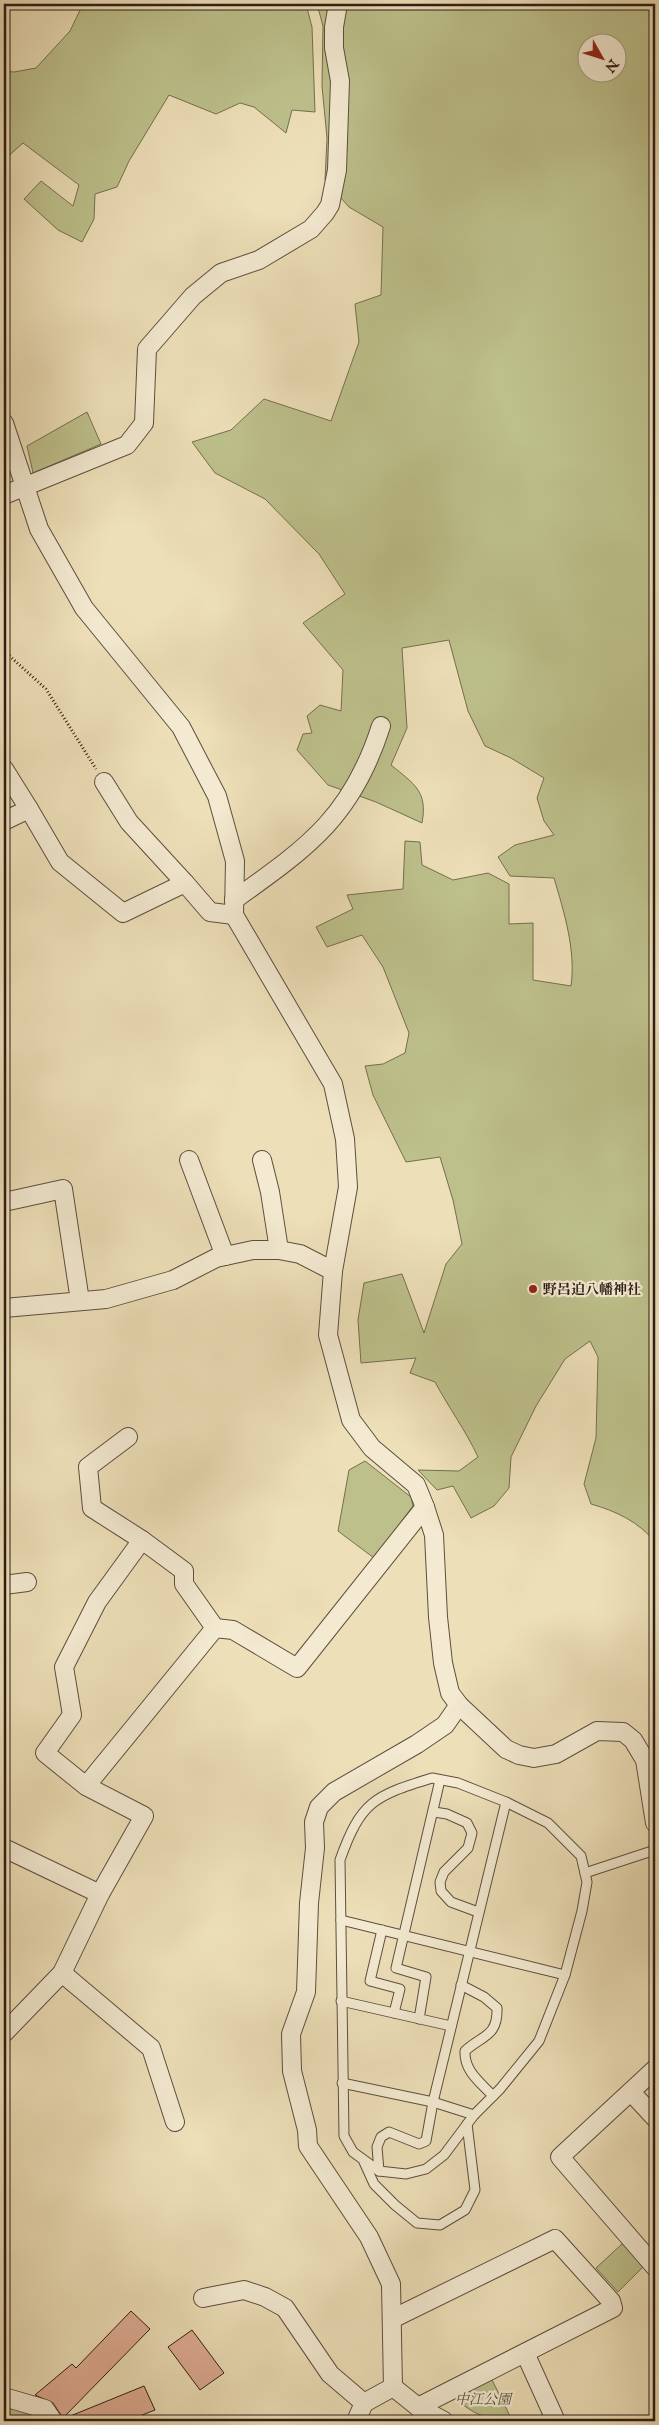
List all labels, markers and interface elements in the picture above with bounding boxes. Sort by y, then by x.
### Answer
north arrow [576,32,626,82]
text: N [601,54,623,76]
place label: 野呂迫八幡神社 [543,1281,641,1299]
marker: 野呂迫八幡神社 [527,1283,539,1295]
park label: 中江公園 [455,2391,513,2409]

